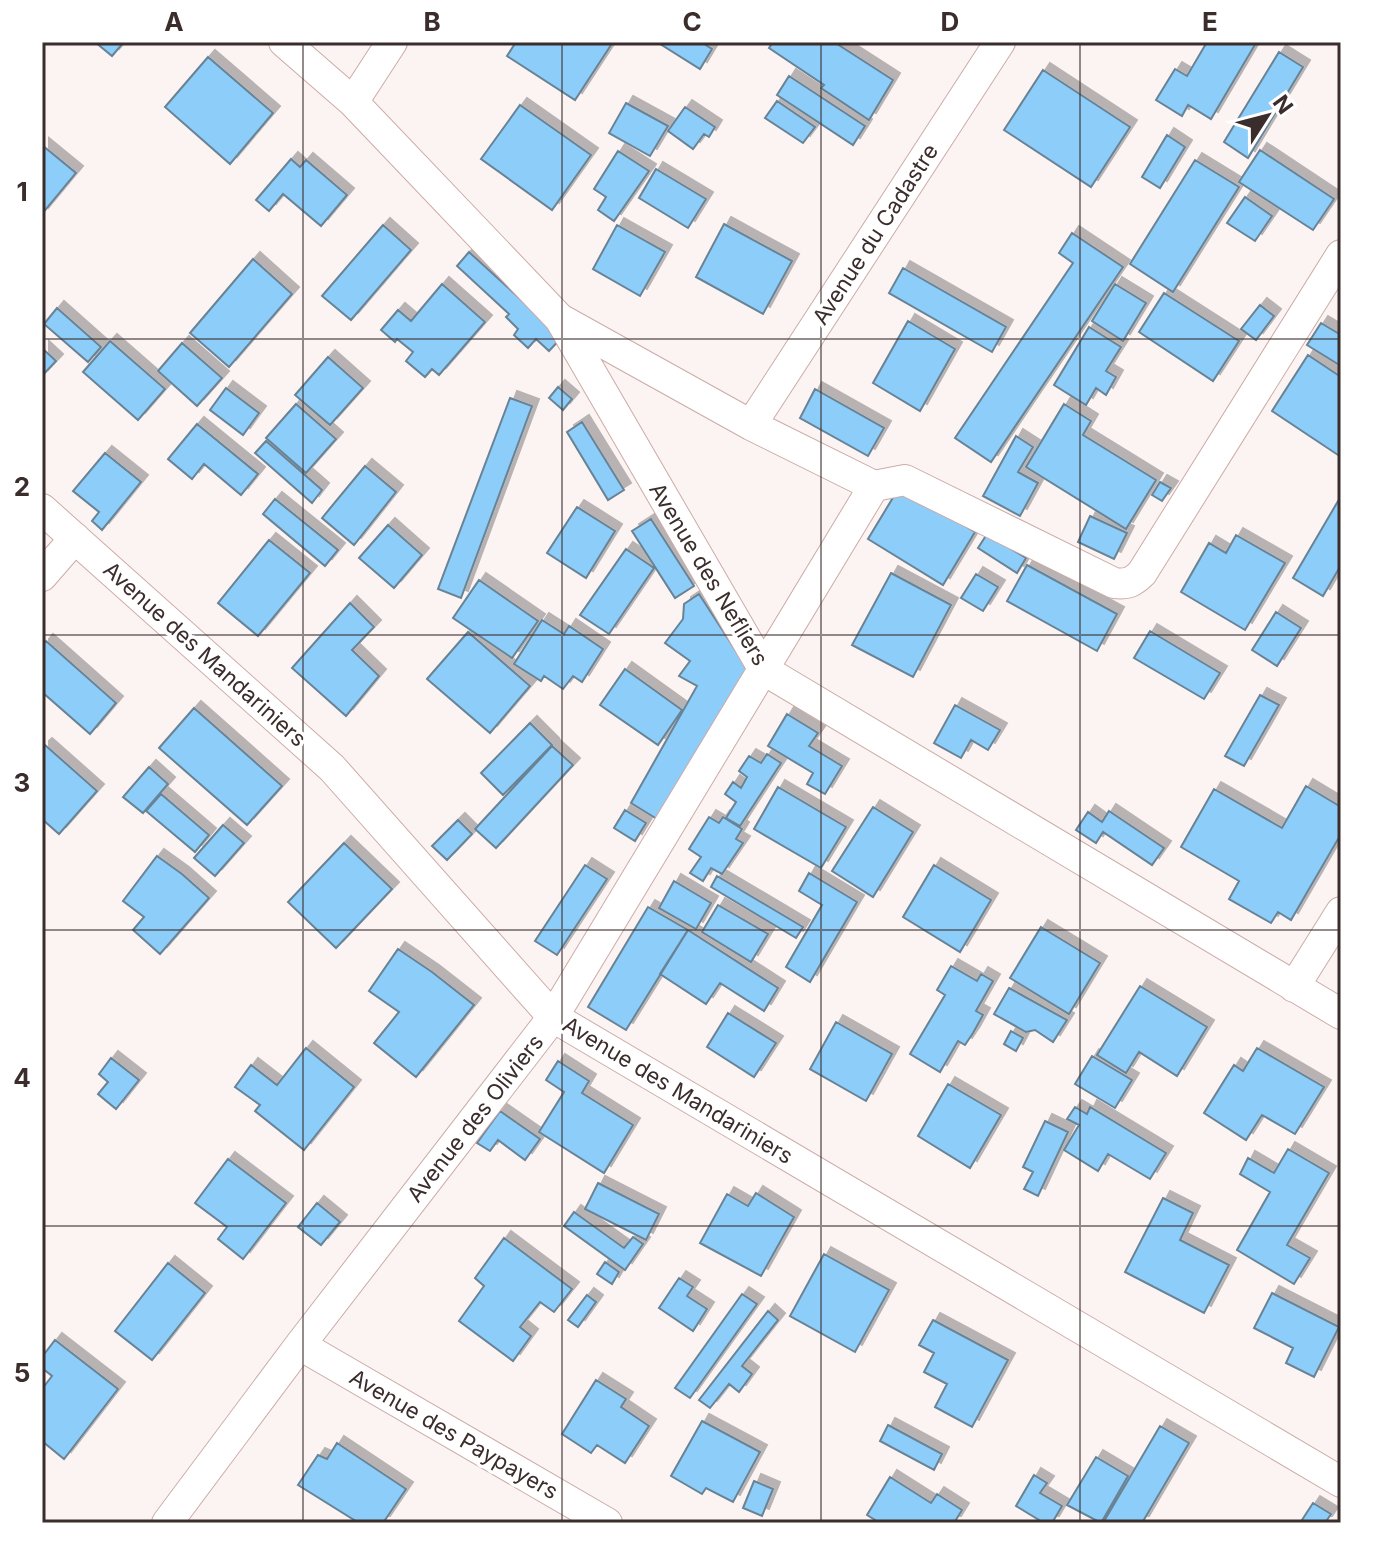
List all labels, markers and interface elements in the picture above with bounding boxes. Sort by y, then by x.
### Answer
text: A [164,6,184,37]
text: B [423,6,441,37]
text: C [682,6,702,37]
text: D [941,6,959,37]
text: E [1202,6,1218,37]
north arrow [1227,76,1307,156]
text: N [1268,90,1299,119]
street label: Avenue du Cadastre [807,139,943,329]
text: 1 [16,176,28,207]
text: 2 [14,471,30,502]
street label: Avenue des Nefliers [644,478,774,670]
street label: Avenue des Mandariniers [98,556,312,752]
text: 3 [14,767,30,798]
street label: Avenue des Mandariniers [558,1011,798,1169]
street label: Avenue des Oliviers [402,1029,548,1207]
text: 4 [13,1062,31,1093]
text: 5 [14,1357,30,1388]
street label: Avenue des Paypayers [345,1364,563,1504]

